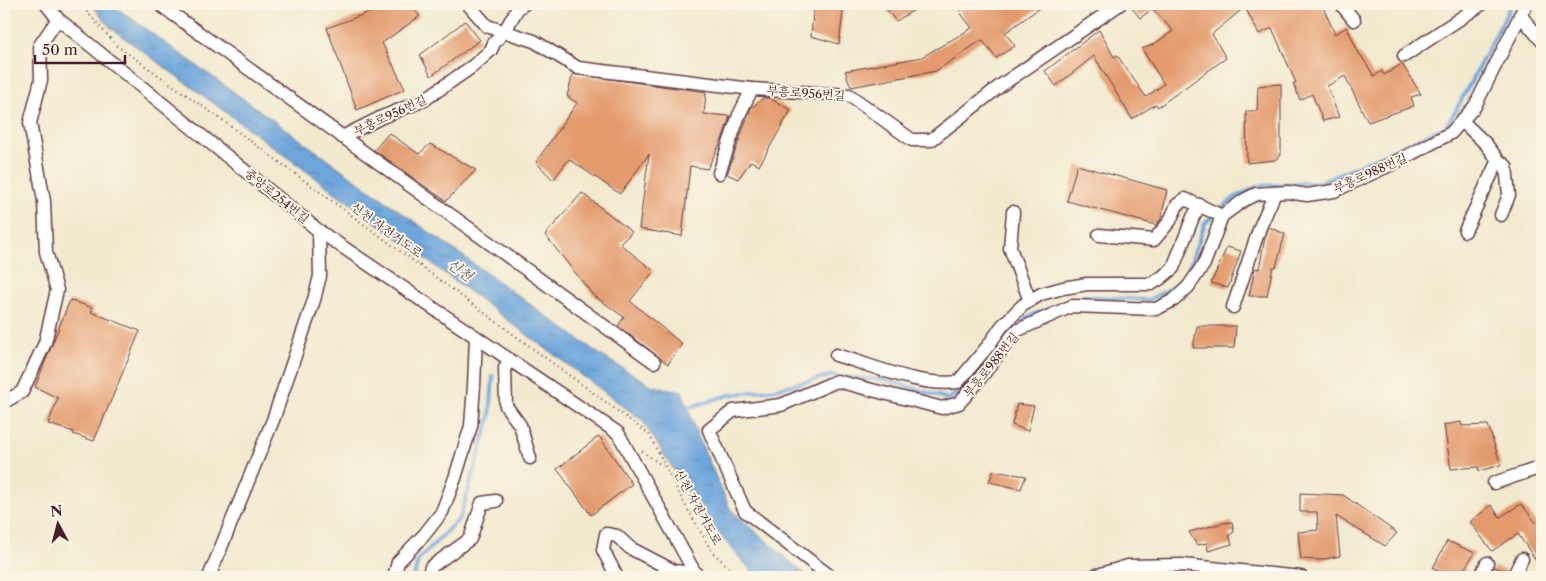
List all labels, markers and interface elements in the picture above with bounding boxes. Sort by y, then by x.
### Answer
scale bar [35,32,125,64]
text: 50 m [42,40,78,59]
street label: 부흥로956번길 [766,83,846,103]
street label: 부흥로956번길 [351,92,429,138]
street label: 부흥로988번길 [1331,150,1409,196]
street label: 중앙로254번길 [242,166,312,226]
street label: 신천 자전거도로 [348,199,426,261]
water label: 신천 [444,255,477,286]
street label: 부흥로988번길 [960,329,1022,401]
street label: 신천 자전거도로 [671,466,725,548]
north arrow [32,498,82,548]
text: N [49,501,64,521]

